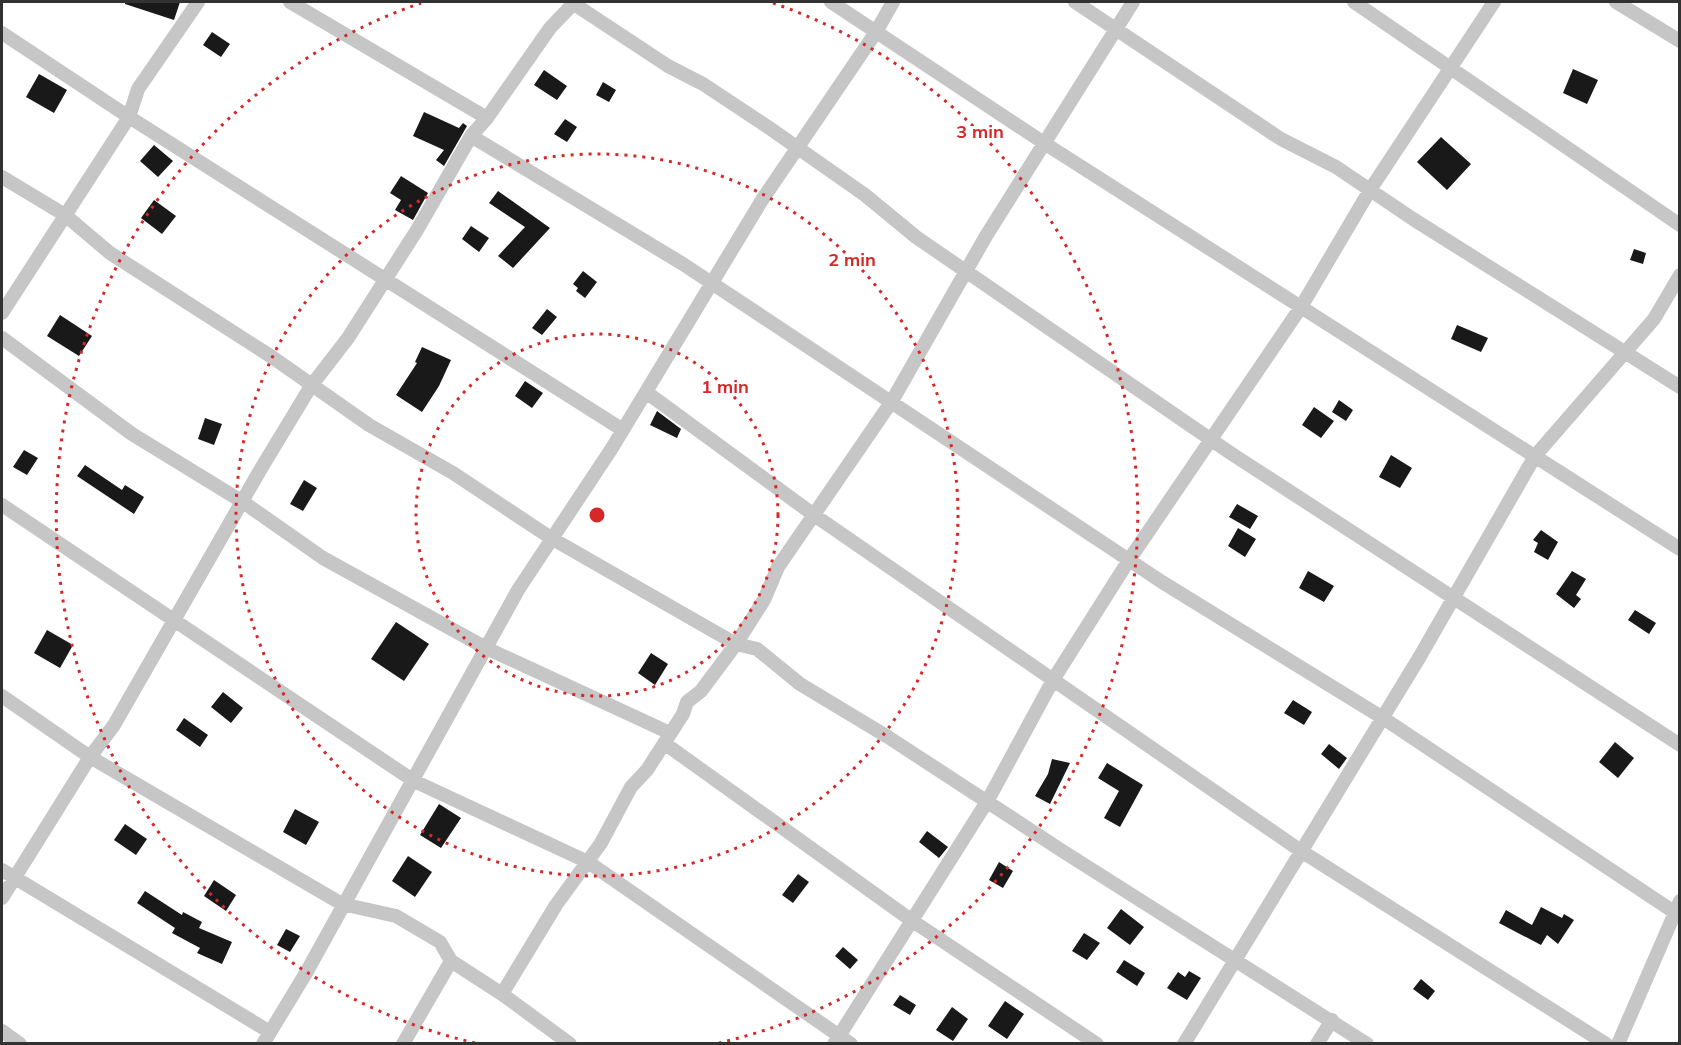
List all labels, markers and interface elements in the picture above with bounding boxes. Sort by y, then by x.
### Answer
text: 3 min [956,120,1004,143]
text: 2 min [828,248,876,271]
text: 1 min [701,375,749,398]
centre of rings [587,505,607,525]

